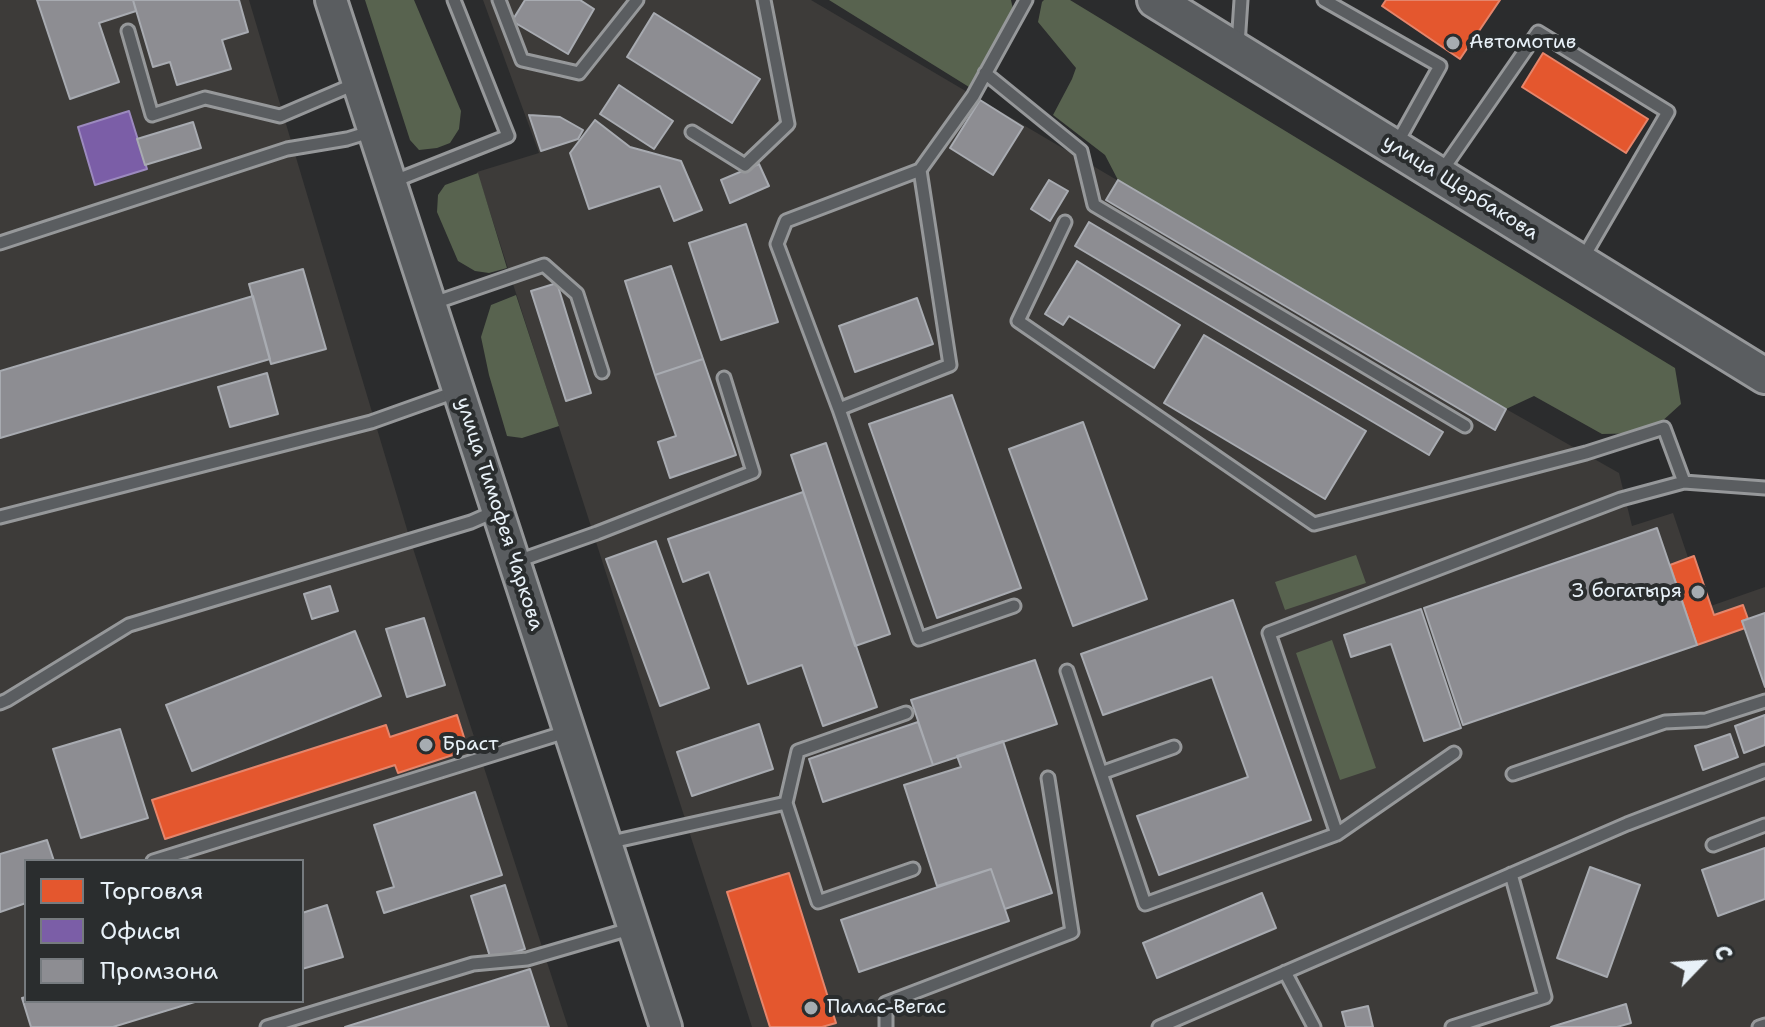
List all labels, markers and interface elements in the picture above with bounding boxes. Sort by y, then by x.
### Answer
place label: Автомотив [1469,31,1576,55]
marker: Автомотив [1444,34,1462,52]
street label: улица Щербакова [1378,130,1542,246]
street label: улица Тимофея Чаркова [450,394,548,634]
place label: 3 богатыря [1571,580,1682,604]
marker: 3 богатыря [1689,583,1707,601]
place label: Браст [442,733,498,757]
marker: Браст [417,736,435,754]
legend [24,859,304,1003]
text: Торговля [100,875,203,907]
text: Офисы [100,915,181,947]
north arrow [1661,923,1741,1003]
text: С [1707,940,1739,965]
text: Промзона [100,955,218,987]
place label: Палас-Вегас [827,996,946,1020]
marker: Палас-Вегас [802,999,820,1017]

